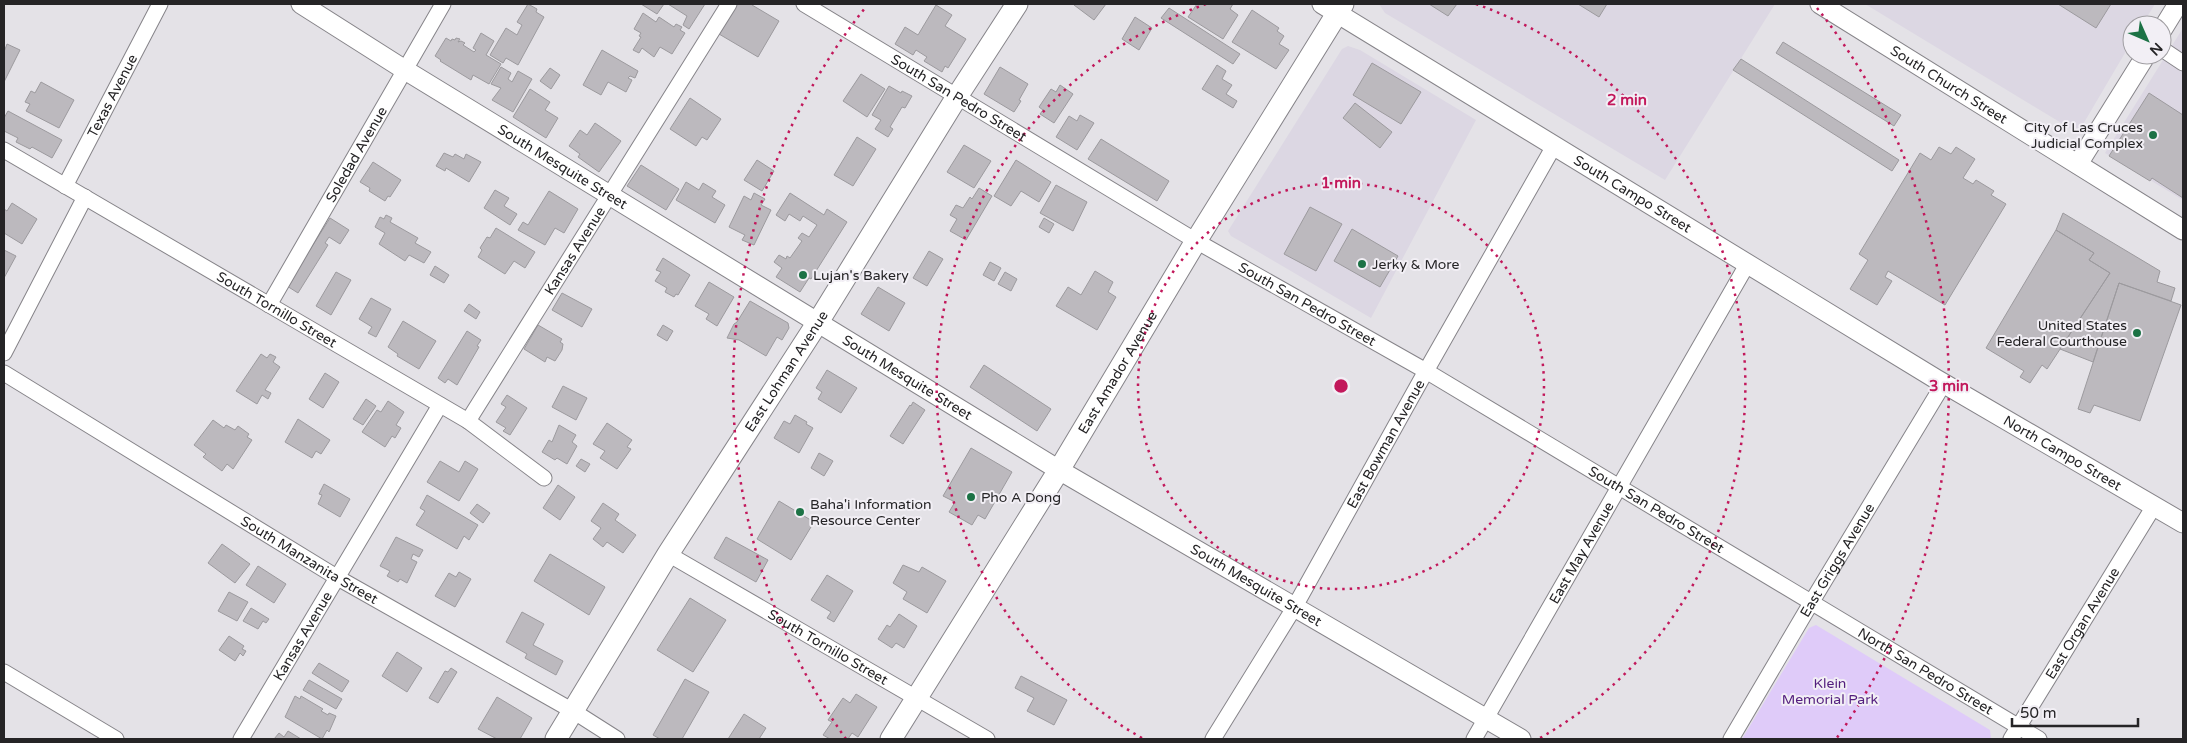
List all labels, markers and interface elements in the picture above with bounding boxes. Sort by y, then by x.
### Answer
north arrow [2122,15,2172,65]
text: N [2146,39,2166,59]
street label: South Church Street [1887,42,2011,128]
street label: Texas Avenue [84,51,141,140]
street label: South San Pedro Street [888,51,1030,146]
text: 2 min [1607,91,1647,109]
street label: Soledad Avenue [322,104,391,206]
place label: City of Las Cruces Judicial Complex [2024,119,2143,152]
street label: South Mesquite Street [494,121,631,213]
marker: City of Las Cruces Judicial Complex [2147,129,2159,141]
street label: South Campo Street [1570,152,1695,237]
text: 1 min [1321,174,1361,192]
street label: Kansas Avenue [541,204,609,298]
place label: Jerky & More [1372,256,1459,273]
marker: Jerky & More [1356,258,1368,270]
street label: South San Pedro Street [1235,259,1379,350]
place label: Lujan's Bakery [813,267,909,284]
street label: South Tornillo Street [214,268,340,352]
marker: Lujan's Bakery [797,269,809,281]
street label: East Lohman Avenue [741,308,832,435]
street label: East Amador Avenue [1075,308,1161,437]
place label: United States Federal Courthouse [1997,317,2127,350]
marker: United States Federal Courthouse [2131,327,2143,339]
street label: South Mesquite Street [839,332,976,424]
centre of rings [1332,377,1350,395]
street label: East Bowman Avenue [1343,377,1429,511]
text: 3 min [1929,377,1969,395]
street label: North Campo Street [2000,412,2125,495]
street label: South San Pedro Street [1585,462,1728,557]
place label: Pho A Dong [981,489,1061,506]
marker: Pho A Dong [965,491,977,503]
place label: Baha'i Information Resource Center [810,496,932,529]
street label: East May Avenue [1546,499,1618,607]
street label: East Griggs Avenue [1797,500,1878,620]
marker: Baha'i Information Resource Center [794,506,806,518]
street label: South Manzanita Street [238,512,381,608]
street label: South Mesquite Street [1187,540,1325,630]
street label: East Organ Avenue [2042,564,2123,682]
street label: Kansas Avenue [270,588,336,684]
street label: South Tornillo Street [765,606,891,689]
street label: North San Pedro Street [1855,624,1997,719]
park label: Klein Memorial Park [1782,675,1879,708]
scale bar [2012,696,2138,728]
text: 50 m [2020,704,2057,722]

